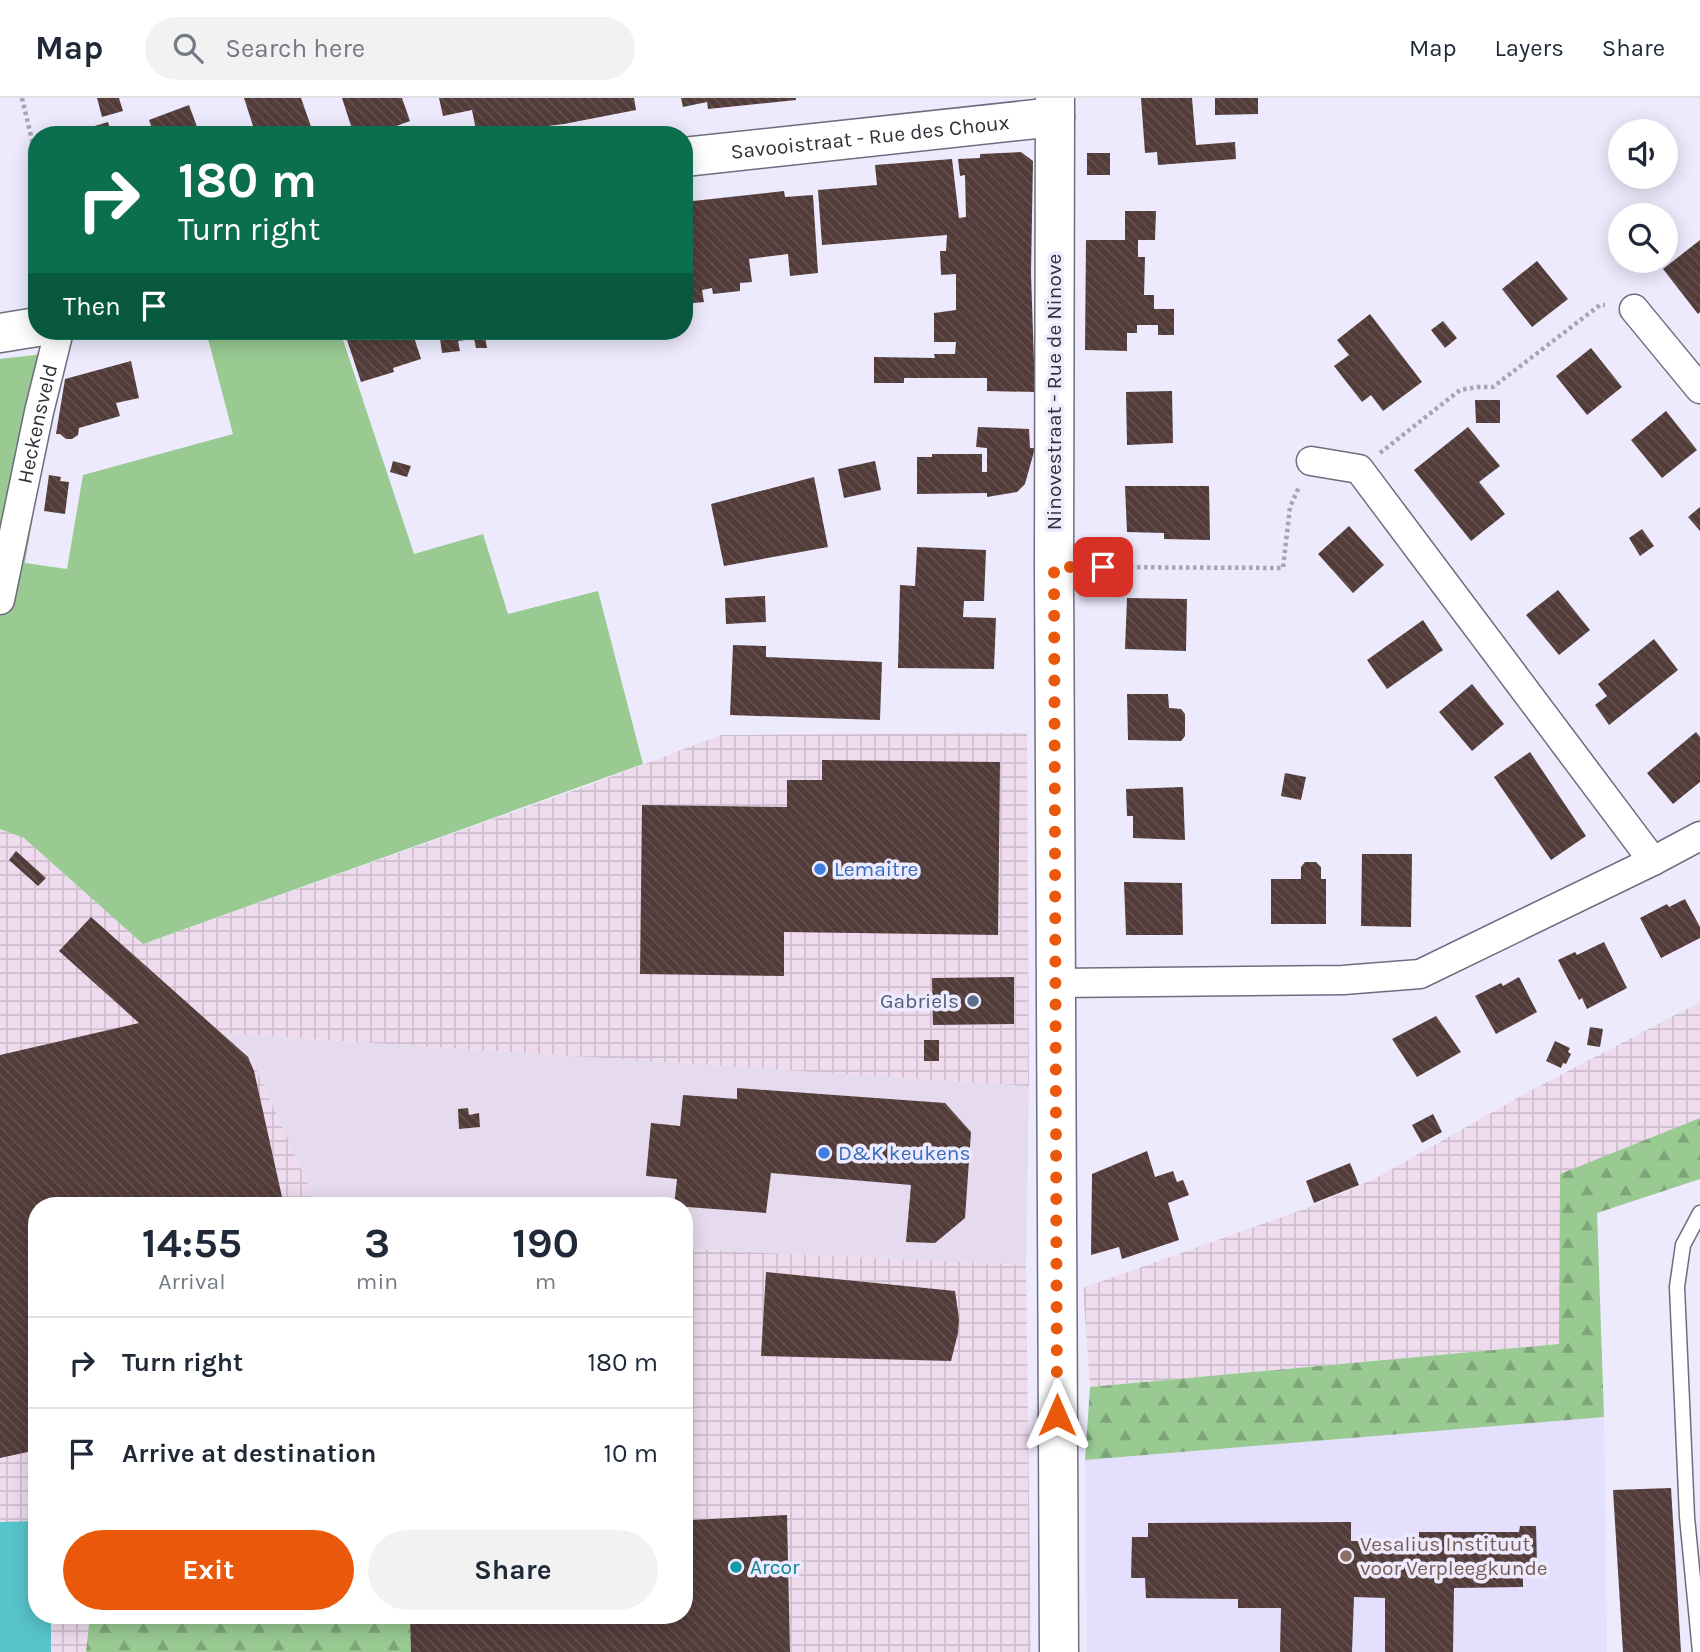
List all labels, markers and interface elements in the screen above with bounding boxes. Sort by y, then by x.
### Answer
search box [145,17,635,80]
text: Map [35,29,103,67]
icon: search [169,29,207,67]
text: Search here [225,33,365,64]
text: Map [1409,34,1457,62]
text: Layers [1495,34,1564,62]
text: Share [1602,34,1665,62]
street label: Savooistraat - Rue des Choux [729,110,1011,164]
map controls [1608,119,1678,273]
button: sound [1608,119,1678,189]
text: 180 m [178,152,317,209]
icon: right [63,154,154,245]
button: search [1608,203,1678,273]
text: Turn right [178,211,320,248]
street label: Ninovestraat - Rue de Ninove [1042,254,1066,530]
icon: arrive [135,287,173,325]
text: Then [63,291,121,322]
street label: Heckensveld [12,362,62,486]
pin [1073,537,1133,597]
icon: arrive [1084,548,1122,586]
place label: Lemaitre [834,857,918,881]
marker: Lemaitre [812,861,828,877]
place label: Gabriels [880,989,959,1013]
marker: Gabriels [965,993,981,1009]
place label: D&K keukens [838,1141,970,1165]
marker: D&K keukens [816,1145,832,1161]
text: 14:55 [142,1218,242,1268]
text: 3 [364,1218,390,1268]
text: 190 [512,1218,579,1268]
text: Arrival [158,1268,226,1295]
text: min [356,1268,398,1295]
text: m [535,1268,556,1295]
icon: right [63,1344,101,1382]
text: Turn right [122,1347,243,1378]
text: 180 m [588,1347,658,1378]
position arrow [1020,1378,1094,1452]
icon: arrive [63,1435,101,1473]
text: Arrive at destination [122,1438,376,1469]
text: 10 m [603,1438,658,1469]
button: Exit [63,1530,354,1610]
button: Share [368,1530,658,1610]
place label: Vesalius Instituut voor Verpleegkunde [1360,1532,1548,1580]
marker: Vesalius Instituut voor Verpleegkunde [1338,1548,1354,1564]
place label: Arcor [750,1555,800,1579]
marker: Arcor [728,1559,744,1575]

